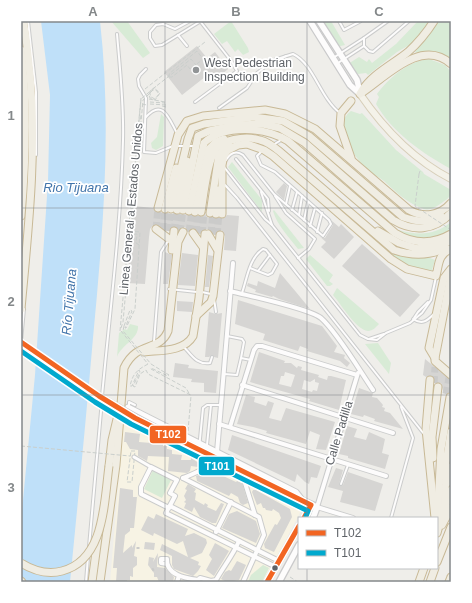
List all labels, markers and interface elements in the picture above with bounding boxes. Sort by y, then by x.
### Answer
text: A [88,4,98,19]
text: B [231,4,241,19]
text: C [374,4,384,19]
place label: West Pedestrian Inspection Building [204,56,305,84]
marker: West Pedestrian Inspection Building [191,65,201,75]
text: 1 [7,108,15,123]
street label: Linea General a Estados Unidos [116,122,146,296]
water label: Rio Tijuana [43,180,109,195]
water label: Río Tijuana [59,268,79,336]
text: 2 [7,294,15,309]
street label: Calle Padilla [323,399,356,467]
line badge: T102 [149,425,187,444]
text: T102 [155,428,181,440]
line badge: T101 [198,456,235,476]
text: T101 [204,460,230,472]
text: 3 [7,480,15,495]
legend [298,517,438,569]
text: T102 [334,526,362,540]
text: T101 [334,546,362,560]
unlabelled marker [270,563,280,573]

